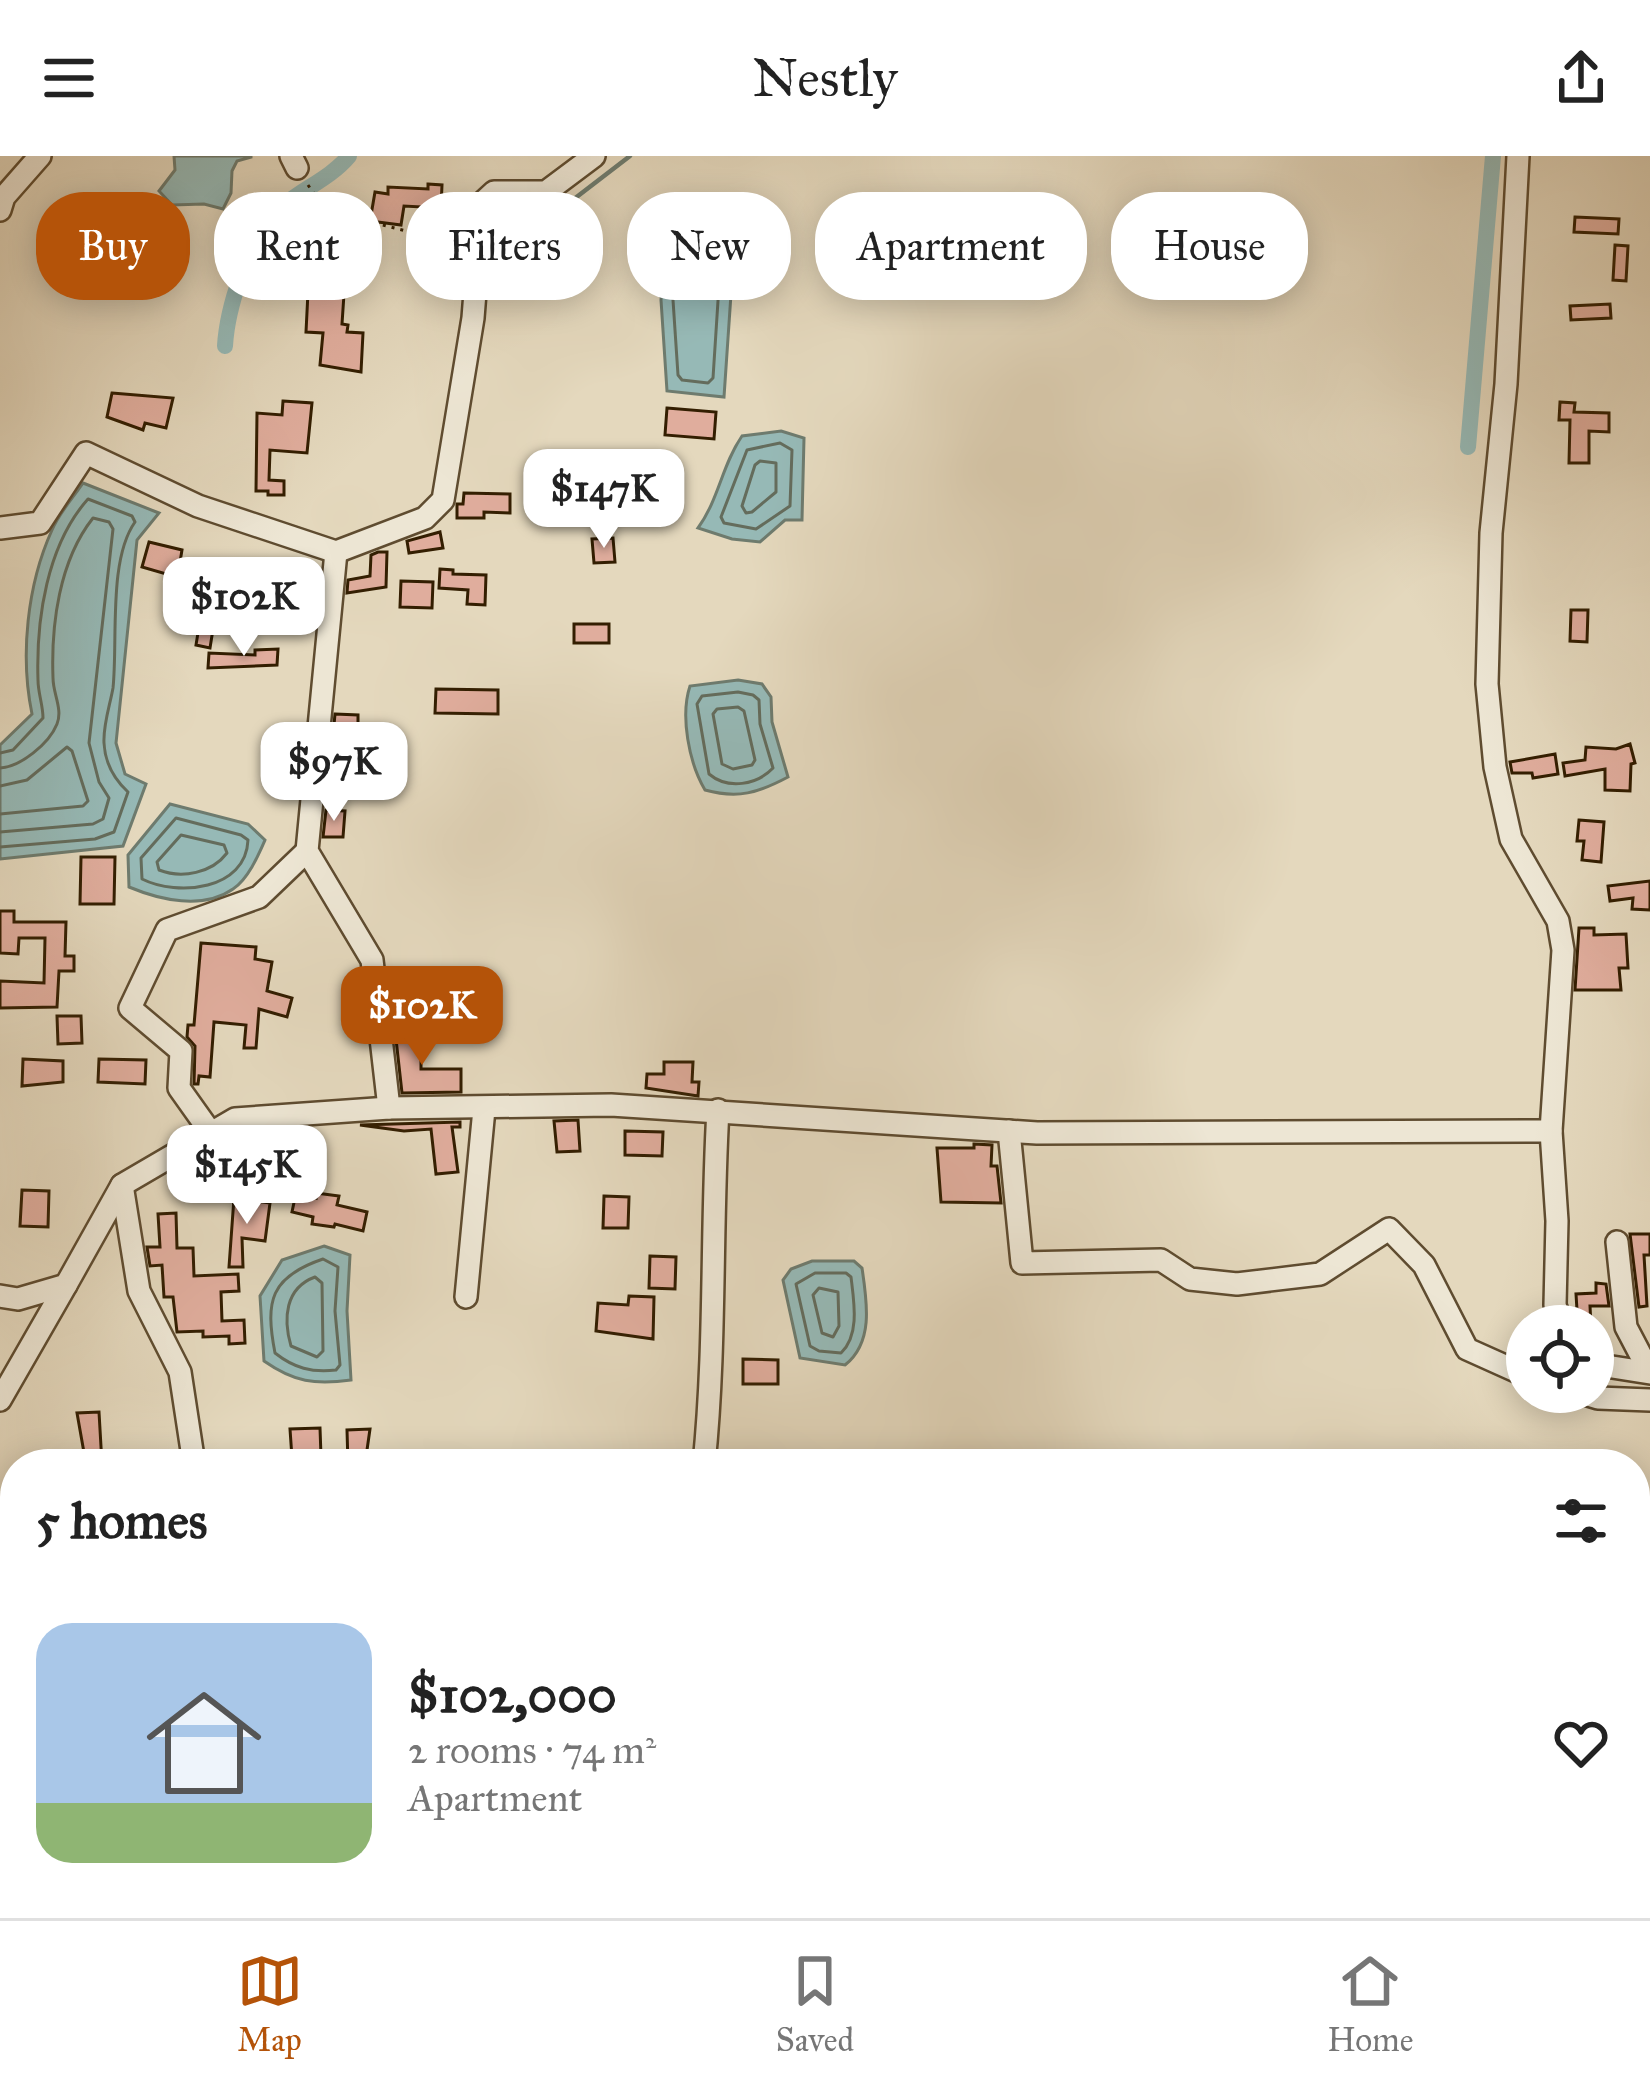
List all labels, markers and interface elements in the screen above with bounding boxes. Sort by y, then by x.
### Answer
icon: menu [36,45,102,111]
text: Nestly [752,45,898,111]
icon: share [1548,45,1614,111]
chip: Buy [36,192,190,300]
chip: Rent [214,192,382,300]
chip: Filters [406,192,603,300]
chip: New [627,192,791,300]
chip: Apartment [815,192,1087,300]
chip: House [1111,192,1308,300]
pin: $147K [520,449,688,551]
text: $147K [550,464,658,512]
pin: $102K [160,557,328,659]
text: $102K [190,572,298,620]
pin: $97K [263,722,405,824]
text: $97K [288,737,380,785]
pin: $102K [338,966,506,1068]
text: $102K [368,981,476,1029]
pin: $145K [163,1125,331,1227]
text: $145K [194,1140,300,1188]
map controls [1506,1305,1614,1413]
button: locate [1506,1305,1614,1413]
icon: filters [1548,1488,1614,1554]
text: 5 homes [36,1490,207,1552]
text: $102,000 [408,1664,617,1726]
icon: home [132,1671,276,1815]
icon: heart [1548,1710,1614,1776]
text: 2 rooms · 74 m² [408,1726,656,1774]
text: Apartment [408,1774,582,1822]
tab: Map [237,1948,303,2060]
tab: Saved [776,1948,854,2060]
tab: Home [1327,1948,1413,2060]

